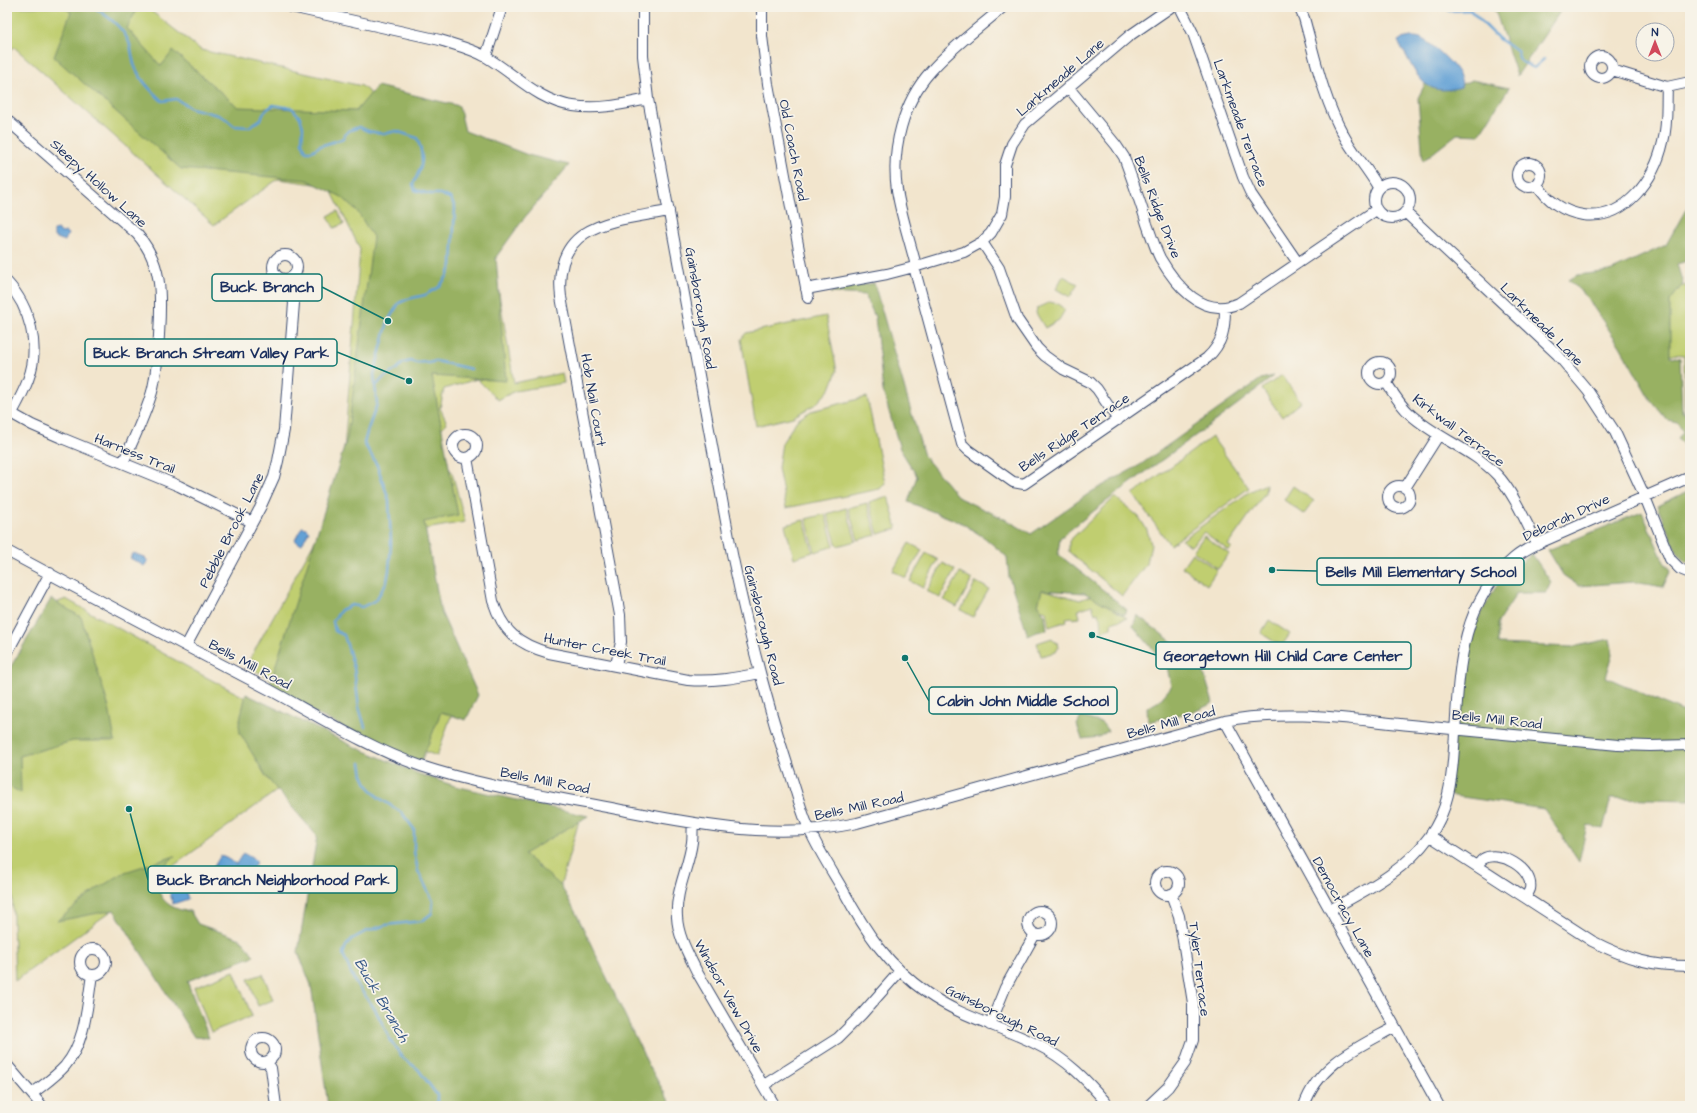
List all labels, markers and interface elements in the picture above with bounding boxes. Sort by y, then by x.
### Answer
north arrow [1635,22,1675,62]
text: N [1652,25,1659,40]
street label: Larkmeade Lane [1012,34,1109,122]
street label: Larkmeade Terrace [1208,57,1273,190]
street label: Old Coach Road [773,98,813,203]
street label: Sleepy Hollow Lane [45,135,152,233]
street label: Bells Ridge Drive [1128,153,1186,262]
street label: Gainsborough Road [679,246,721,371]
callout: Buck Branch [212,274,322,301]
text: Buck Branch [220,277,315,298]
street label: Larkmeade Lane [1495,279,1588,371]
callout: Buck Branch Stream Valley Park [85,339,337,366]
text: Buck Branch Stream Valley Park [93,343,330,365]
street label: Hob Nail Court [575,352,611,448]
street label: Bells Ridge Terrace [1015,388,1134,477]
street label: Kirkwall Terrace [1408,390,1509,472]
street label: Harness Trail [91,429,178,479]
street label: Pebble Brook Lane [194,469,270,591]
street label: Deborah Drive [1520,489,1613,547]
callout: Bells Mill Elementary School [1317,558,1524,585]
text: Bells Mill Elementary School [1325,562,1517,584]
street label: Gainsborough Road [738,563,788,687]
street label: Hunter Creek Trail [542,628,668,672]
street label: Bells Mill Road [205,635,294,695]
callout: Georgetown Hill Child Care Center [1156,642,1411,669]
text: Georgetown Hill Child Care Center [1164,646,1403,669]
callout: Cabin John Middle School [929,687,1117,714]
text: Cabin John Middle School [937,691,1110,712]
street label: Bells Mill Road [1125,702,1218,744]
street label: Bells Mill Road [1451,705,1543,735]
street label: Bells Mill Road [499,763,591,799]
street label: Bells Mill Road [813,788,906,826]
street label: Democracy Lane [1307,853,1379,962]
callout: Buck Branch Neighborhood Park [148,866,397,893]
text: Buck Branch Neighborhood Park [157,870,390,893]
street label: Tyler Terrace [1183,921,1215,1018]
street label: Windsor View Drive [689,936,768,1057]
water label: Buck Branch [349,954,414,1047]
street label: Gainsborough Road [942,980,1061,1052]

